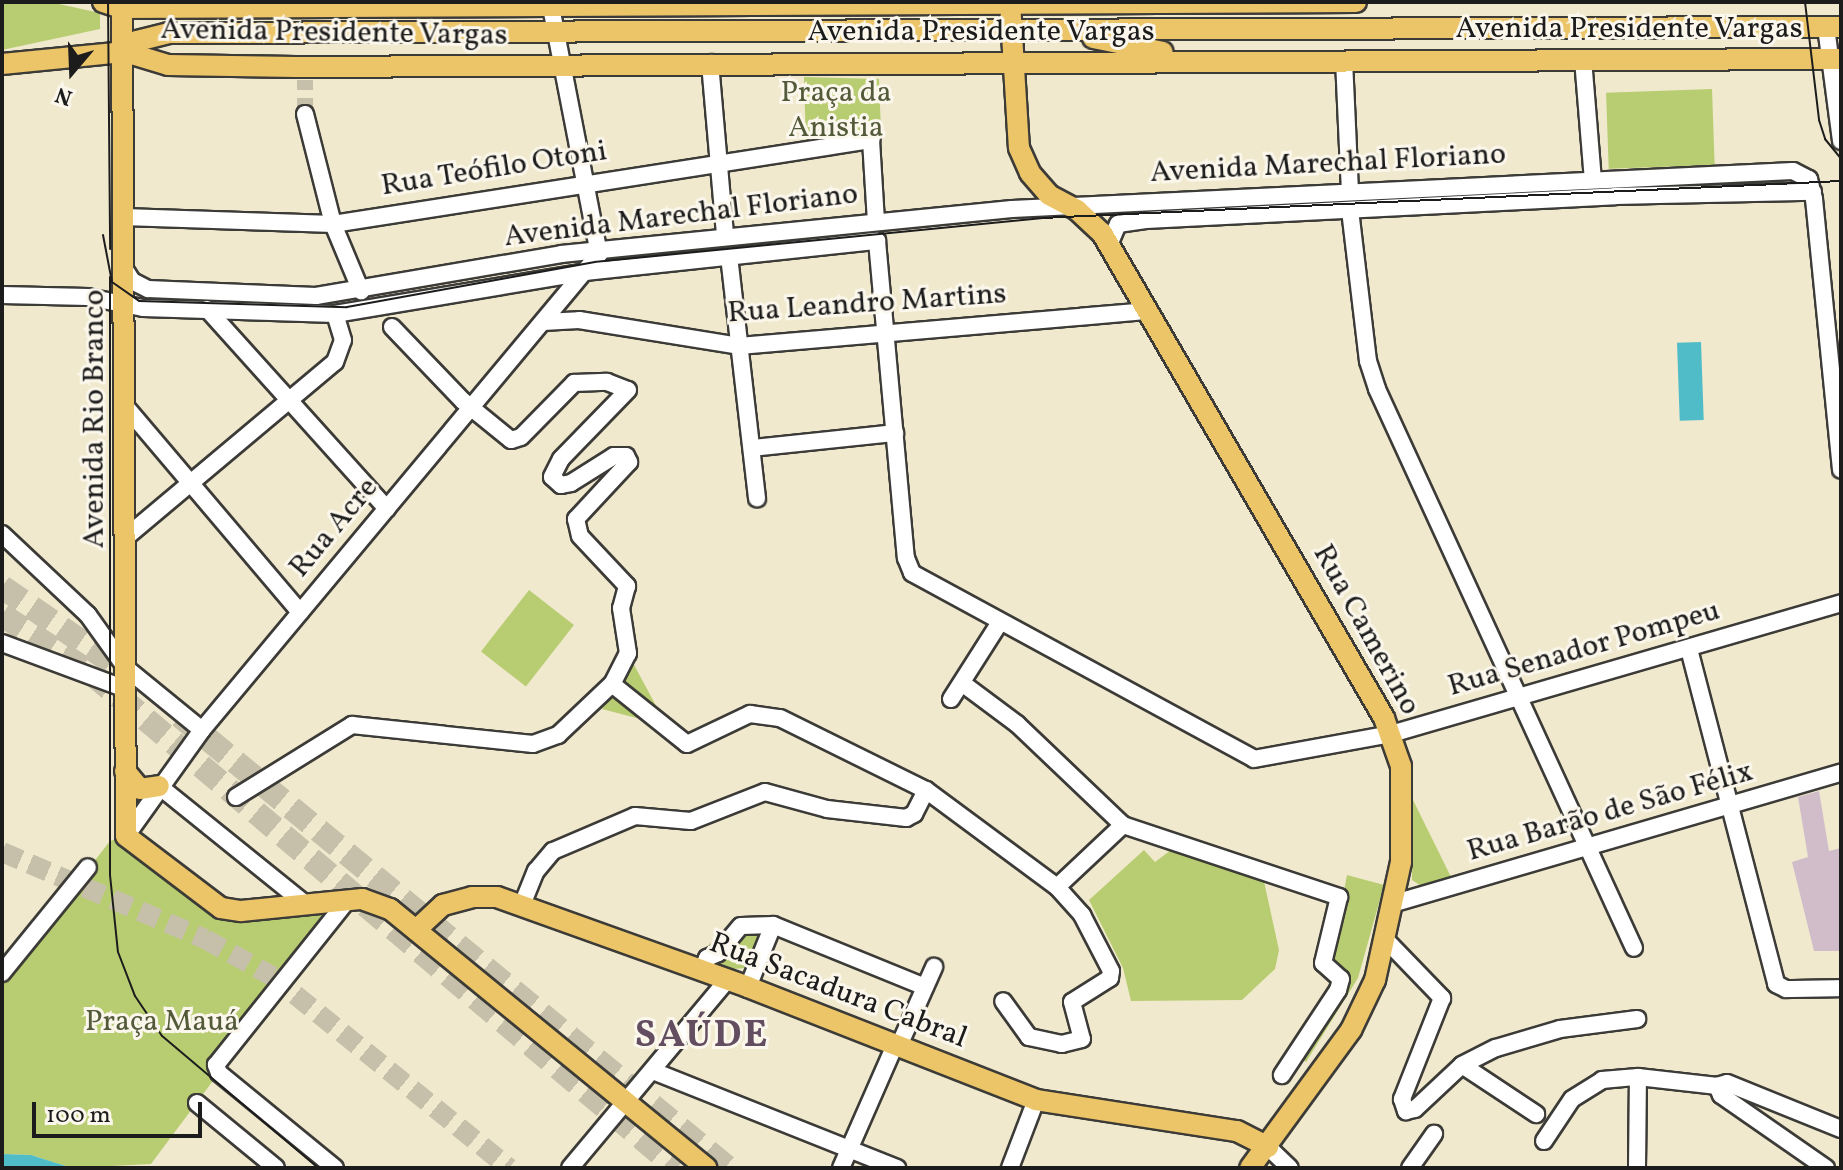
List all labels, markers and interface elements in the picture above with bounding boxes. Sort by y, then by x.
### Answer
street label: Avenida Presidente Vargas [1455,11,1803,47]
street label: Avenida Presidente Vargas [160,12,508,54]
street label: Avenida Presidente Vargas [807,14,1155,50]
north arrow [32,32,112,112]
park label: Praça da Anistia [780,75,892,146]
text: N [51,78,77,112]
street label: Rua Teófilo Otoni [378,133,610,205]
street label: Avenida Marechal Floriano [1149,137,1507,191]
street label: Avenida Marechal Floriano [502,176,860,256]
street label: Rua Leandro Martins [726,276,1008,332]
street label: Avenida Rio Branco [77,290,113,548]
street label: Rua Acre [282,471,386,585]
street label: Rua Camerino [1304,539,1428,721]
street label: Rua Senador Pompeu [1444,593,1724,705]
street label: Rua Barão de São Félix [1463,754,1757,870]
street label: Rua Sacadura Cabral [704,925,972,1057]
park label: Praça Mauá [85,1004,239,1040]
district label: SAÚDE [635,1014,769,1060]
scale bar [36,1086,206,1136]
text: 100 m [46,1099,111,1133]

